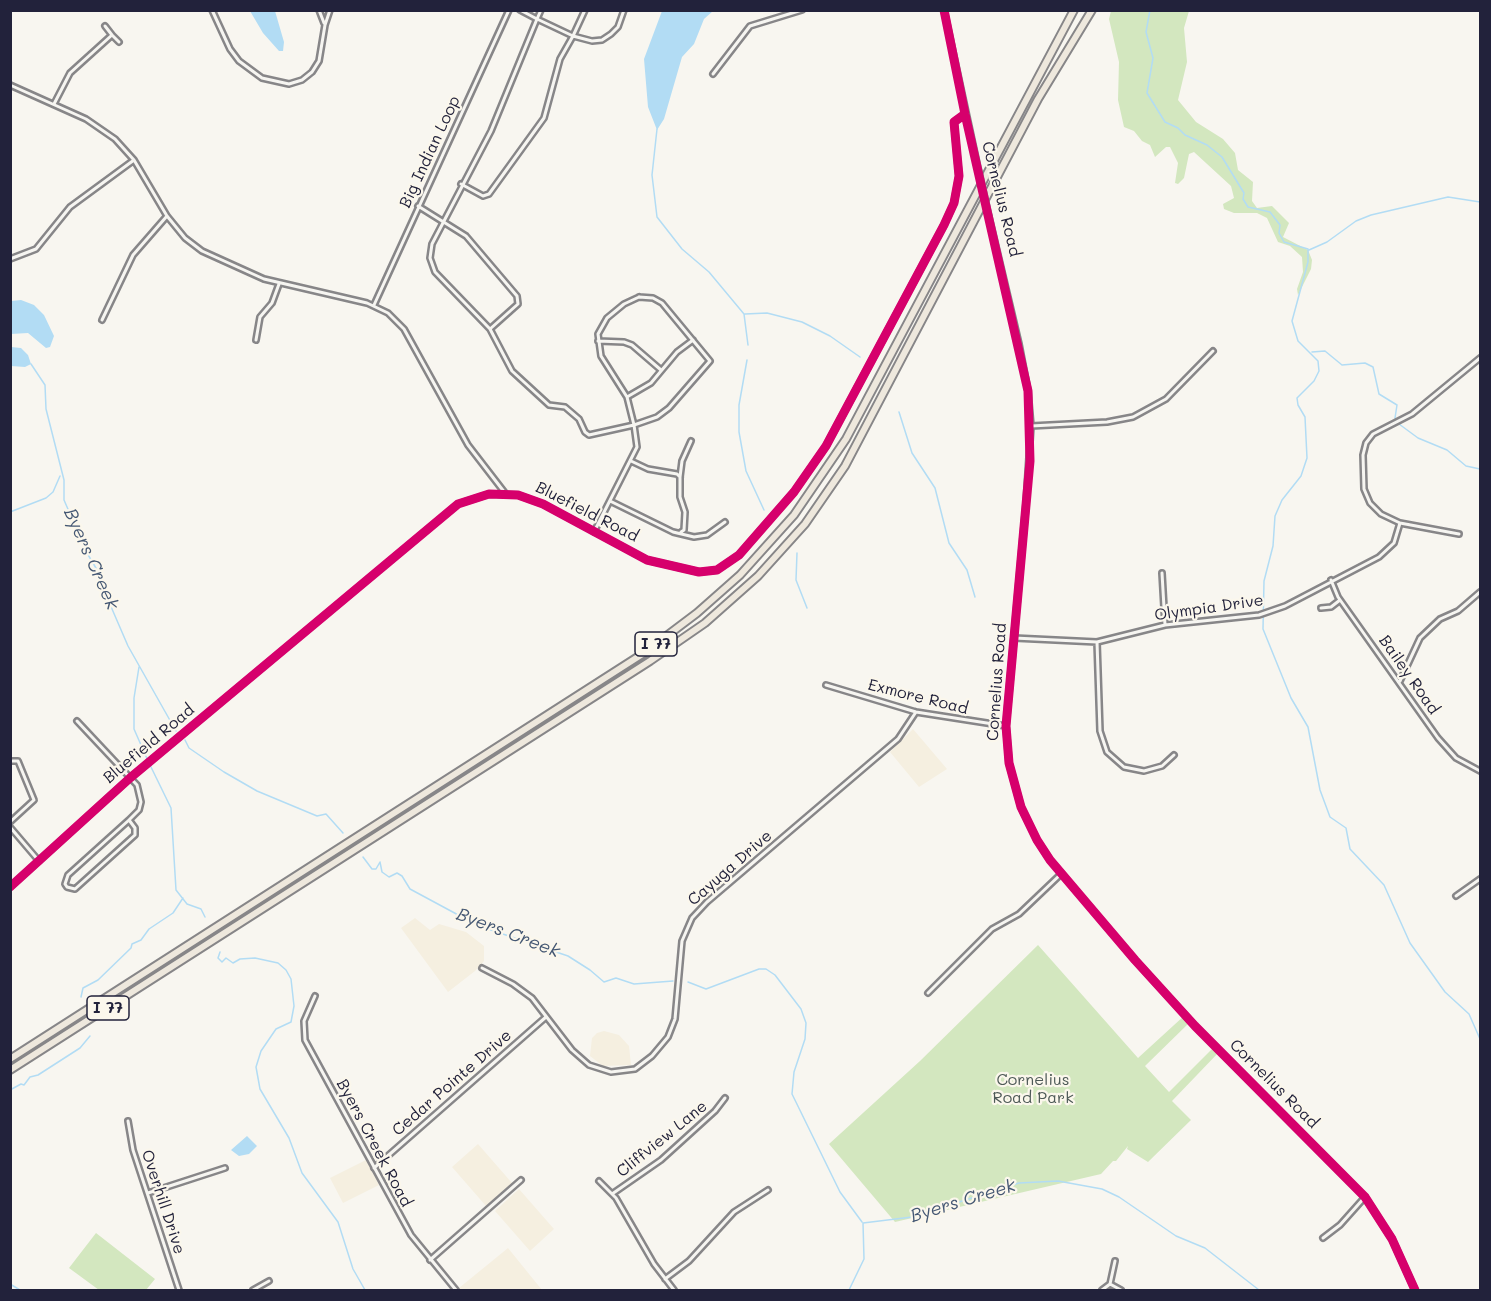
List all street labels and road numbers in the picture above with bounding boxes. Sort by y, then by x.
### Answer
street label: Big Indian Loop [396,93,464,211]
street label: Cornelius Road [977,139,1025,259]
street label: Bluefield Road [532,478,642,546]
street label: Olympia Drive [1153,591,1265,625]
street label: Cornelius Road [983,622,1011,742]
road number: I 77 [635,632,677,656]
street label: Bailey Road [1375,632,1443,718]
street label: Exmore Road [866,675,970,719]
street label: Bluefield Road [100,700,198,788]
street label: Cayuga Drive [684,826,776,910]
road number: I 77 [87,996,129,1020]
street label: Cedar Pointe Drive [388,1026,516,1140]
street label: Cornelius Road [1225,1035,1323,1133]
street label: Byers Creek Road [332,1076,416,1210]
street label: Cliffview Lane [613,1097,711,1181]
street label: Overhill Drive [137,1147,189,1257]

